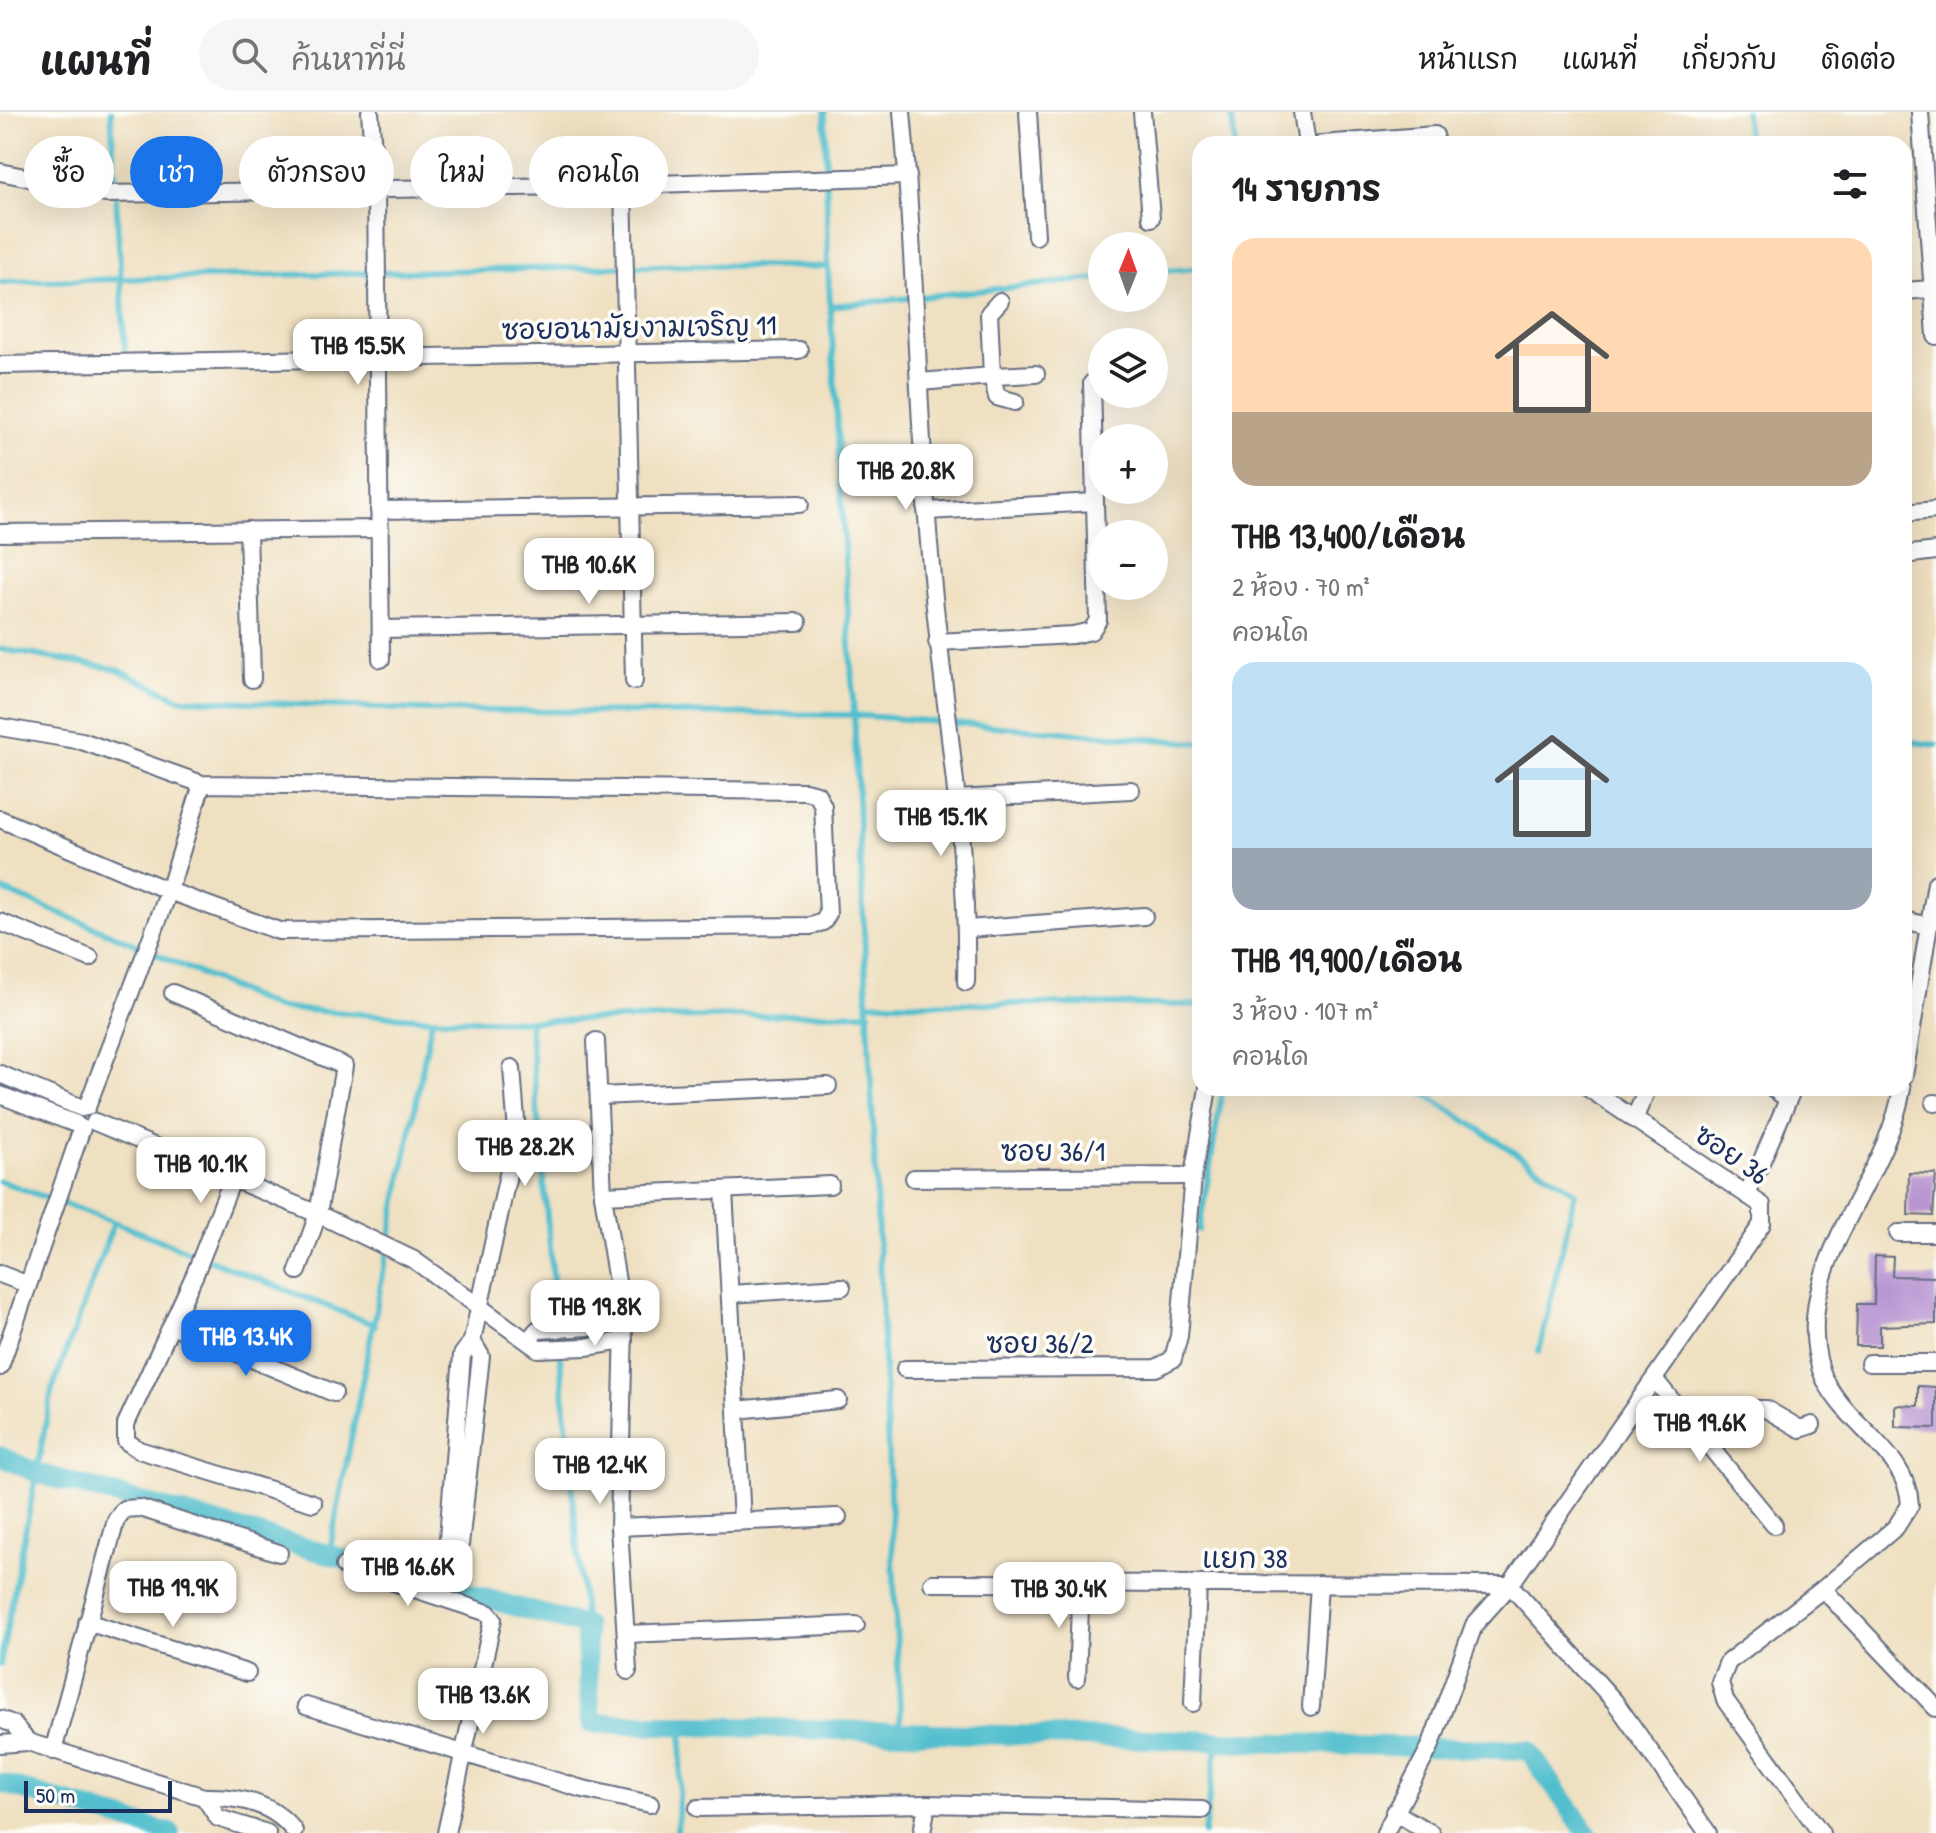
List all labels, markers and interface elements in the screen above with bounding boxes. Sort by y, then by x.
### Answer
search box [199,19,759,91]
icon: search [227,33,271,77]
text: แผนที่ [40,34,151,86]
text: ค้นหาที่นี่ [291,39,405,79]
text: หน้าแรก [1418,40,1518,78]
text: แผนที่ [1562,40,1638,78]
text: เกี่ยวกับ [1682,40,1777,78]
text: ติดต่อ [1821,40,1896,78]
chip: ซื้อ [24,136,114,208]
chip: เช่า [130,136,223,208]
chip: ตัวกรอง [239,136,394,208]
chip: ใหม่ [410,136,513,208]
chip: คอนโด [529,136,668,208]
icon: filters [1828,162,1872,206]
text: 14 รายการ [1232,166,1381,212]
north arrow [1088,232,1168,312]
map controls [1088,232,1168,600]
icon: home [1480,290,1624,434]
street label: ซอยอนามัยงามเจริญ 11 [501,306,777,348]
pin: THB 15.5K [266,319,450,387]
text: THB 15.5K [311,327,405,362]
button: layers [1088,328,1168,408]
button: + [1088,424,1168,504]
pin: THB 20.8K [814,444,998,512]
text: THB 20.8K [857,452,955,487]
text: THB 13,400/เดือน [1232,513,1465,559]
button: − [1088,520,1168,600]
pin: THB 10.6K [497,538,681,606]
text: THB 10.6K [542,546,636,581]
text: 2 ห้อง · 70 m² [1232,569,1370,604]
text: คอนโด [1232,614,1309,649]
icon: home [1480,714,1624,858]
pin: THB 15.1K [849,790,1033,858]
text: THB 15.1K [895,798,987,833]
text: THB 19,900/เดือน [1232,937,1462,983]
text: 3 ห้อง · 107 m² [1232,993,1378,1028]
text: คอนโด [1232,1038,1309,1073]
street label: ซอย 36 [1687,1115,1777,1193]
pin: THB 28.2K [433,1120,617,1188]
text: THB 28.2K [476,1128,574,1163]
street label: ซอย 36/1 [1001,1132,1105,1170]
pin: THB 10.1K [109,1137,293,1205]
text: THB 10.1K [154,1145,248,1180]
pin: THB 19.8K [503,1280,687,1348]
text: THB 19.8K [549,1288,641,1323]
pin: THB 13.4K [154,1310,338,1378]
text: THB 13.4K [199,1318,293,1353]
street label: ซอย 36/2 [986,1324,1094,1362]
pin: THB 19.6K [1608,1396,1792,1464]
text: THB 19.6K [1654,1404,1746,1439]
pin: THB 12.4K [508,1438,692,1506]
text: THB 12.4K [553,1446,647,1481]
street label: แยก 38 [1202,1539,1288,1577]
pin: THB 16.6K [316,1540,500,1608]
text: THB 16.6K [362,1548,454,1583]
pin: THB 19.9K [81,1561,265,1629]
pin: THB 30.4K [967,1562,1151,1630]
text: THB 19.9K [127,1569,219,1604]
text: THB 30.4K [1011,1570,1107,1605]
pin: THB 13.6K [391,1668,575,1736]
text: THB 13.6K [436,1676,530,1711]
scale bar [24,1777,172,1813]
text: 50 m [36,1780,75,1810]

